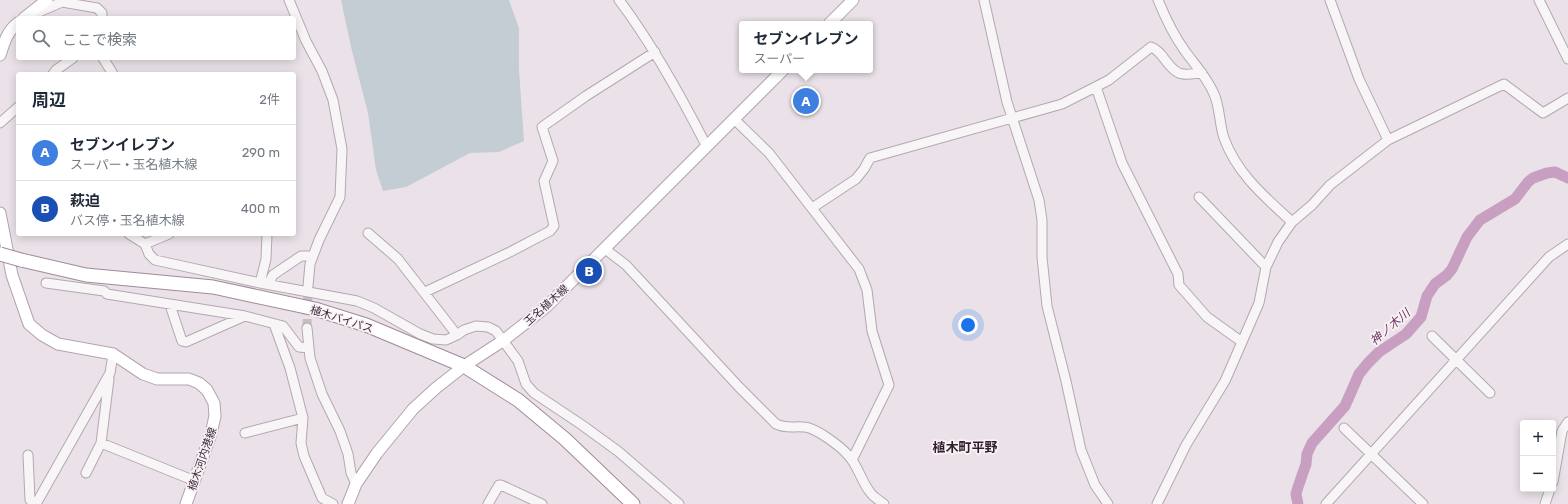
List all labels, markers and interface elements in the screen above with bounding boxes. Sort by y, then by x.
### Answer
search box [16,16,296,60]
popup [739,21,873,73]
icon: search [30,27,52,49]
text: セブンイレブン [753,30,859,48]
text: ここで検索 [62,31,137,49]
text: スーパー [753,51,805,66]
pin: A [793,86,819,116]
text: 周辺 [32,90,66,110]
text: 2件 [259,92,280,107]
text: セブンイレブン [70,136,175,154]
text: A [40,145,50,160]
text: 290 m [242,145,280,160]
text: スーパー · 玉名植木線 [70,157,198,172]
text: 萩迫 [70,192,100,210]
text: B [40,201,50,216]
text: 400 m [241,201,280,216]
text: バス停 · 玉名植木線 [70,213,185,228]
pin: B [576,256,602,286]
street label: 玉名植木線 [522,282,571,329]
street label: 植木バイパス [309,303,375,336]
water label: 神ノ木川 [1367,305,1414,348]
your location [958,315,978,335]
map controls [1520,420,1556,492]
button: + [1520,420,1556,456]
street label: 植木河内港線 [186,426,219,492]
district label: 植木町平野 [932,440,998,455]
button: − [1520,456,1556,492]

